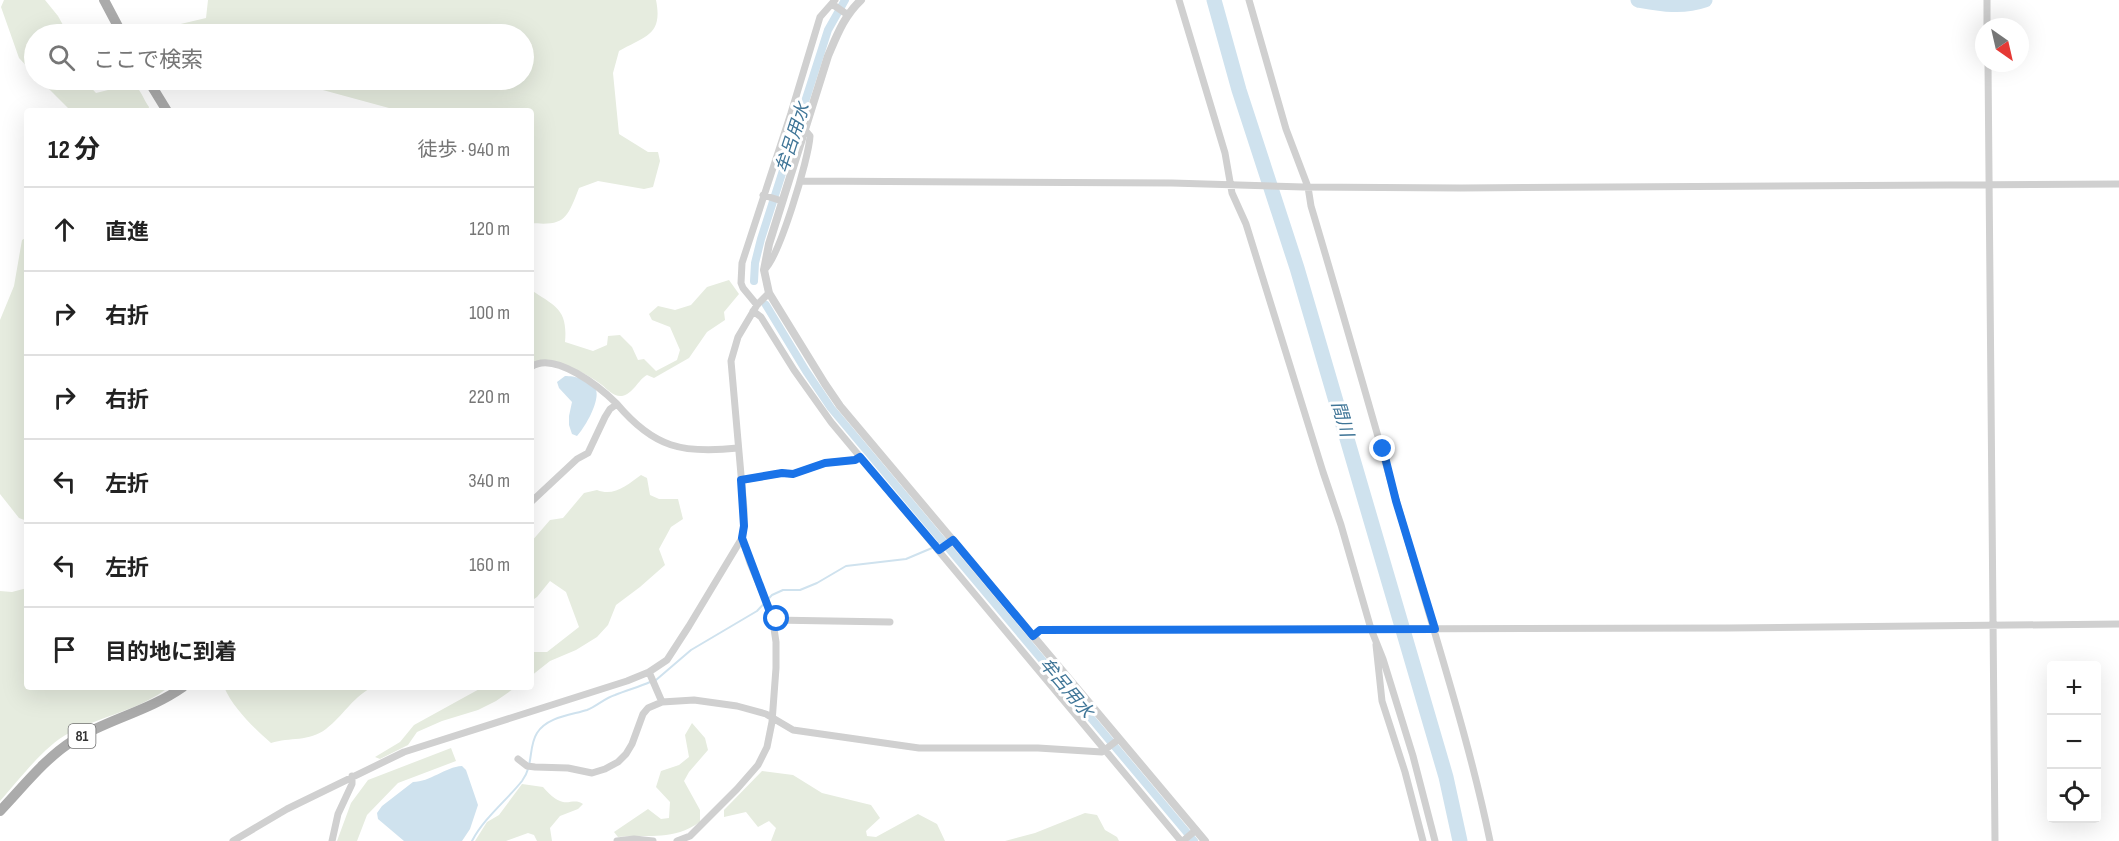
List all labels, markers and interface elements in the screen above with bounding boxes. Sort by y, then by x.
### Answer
north arrow [1975,18,2029,72]
search box [24,24,534,90]
icon: search [45,41,78,74]
text: ここで検索 [93,47,203,74]
water label: 牟呂用水 [772,99,815,175]
text: 12 分 [48,135,100,166]
text: 徒歩 · 940 m [418,138,510,162]
icon: ahead [48,213,81,246]
text: 120 m [470,217,510,241]
text: 直進 [105,219,149,246]
icon: right [48,297,81,330]
text: 100 m [469,301,510,325]
text: 右折 [105,303,149,330]
icon: right [48,381,81,414]
text: 220 m [469,385,510,409]
text: 右折 [105,387,149,414]
water label: 間川 [1327,399,1358,441]
route end [1369,435,1395,461]
icon: left [48,465,81,498]
text: 340 m [468,469,510,493]
text: 左折 [105,471,149,498]
icon: left [48,549,81,582]
text: 160 m [469,553,510,577]
text: 左折 [105,555,149,582]
route start [763,605,789,631]
icon: arrive [48,633,81,666]
text: 目的地に到着 [105,639,237,666]
water label: 牟呂用水 [1035,654,1098,724]
map controls [2047,661,2101,823]
button: + [2047,661,2101,715]
button: − [2047,715,2101,769]
road number: 81 [68,724,96,748]
button: locate [2047,769,2101,823]

